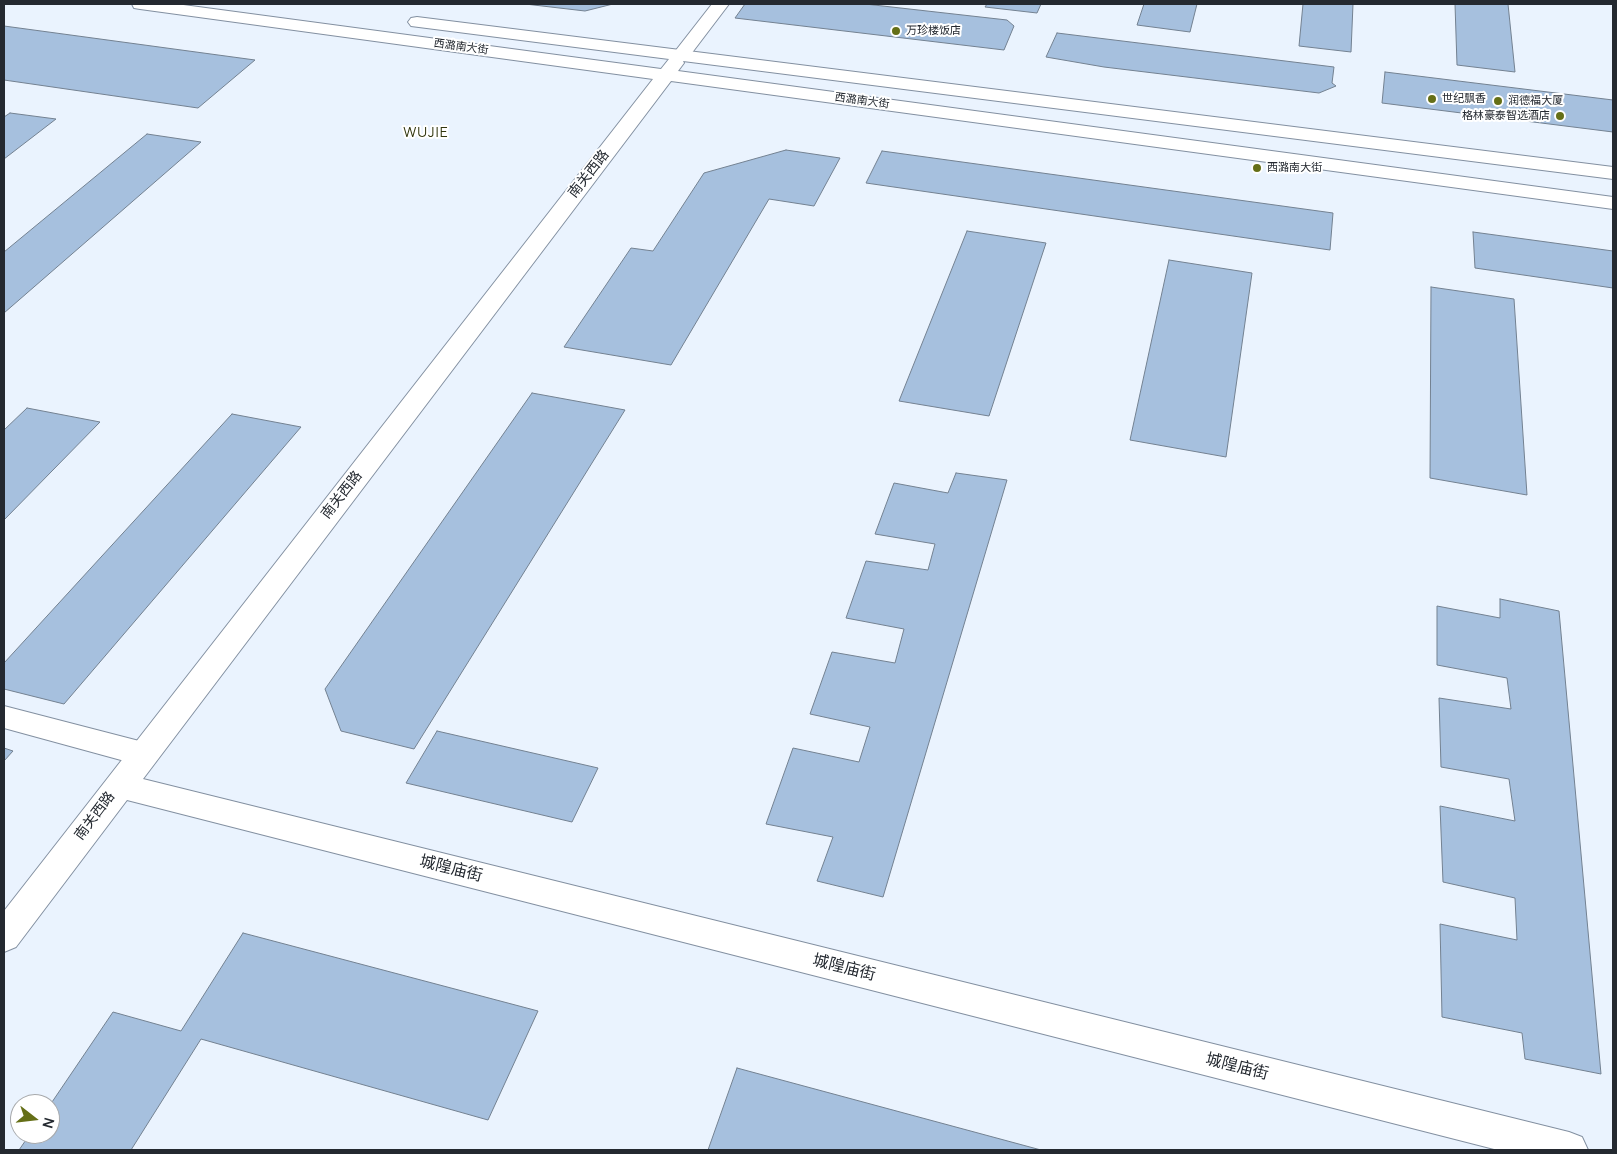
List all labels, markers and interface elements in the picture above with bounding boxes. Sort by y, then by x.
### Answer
place label: 万珍楼饭店 [906,24,961,38]
marker: 万珍楼饭店 [890,25,902,37]
street label: 西潞南大街 [433,37,489,57]
street label: 西潞南大街 [834,91,890,111]
place label: 世纪飘香 [1442,92,1486,106]
marker: 世纪飘香 [1426,93,1438,105]
place label: 润德福大厦 [1508,94,1563,108]
marker: 润德福大厦 [1492,95,1504,107]
place label: 格林豪泰智选酒店 [1462,109,1550,123]
marker: 格林豪泰智选酒店 [1554,110,1566,122]
district label: WUJIE [403,125,449,141]
street label: 南关西路 [565,147,613,201]
place label: 西潞南大街 [1267,161,1322,175]
marker: 西潞南大街 [1251,162,1263,174]
street label: 南关西路 [318,468,366,522]
street label: 南关西路 [71,789,119,843]
street label: 城隍庙街 [418,852,484,886]
street label: 城隍庙街 [811,951,877,985]
street label: 城隍庙街 [1204,1050,1270,1084]
north arrow [10,1094,60,1144]
text: N [38,1116,59,1130]

